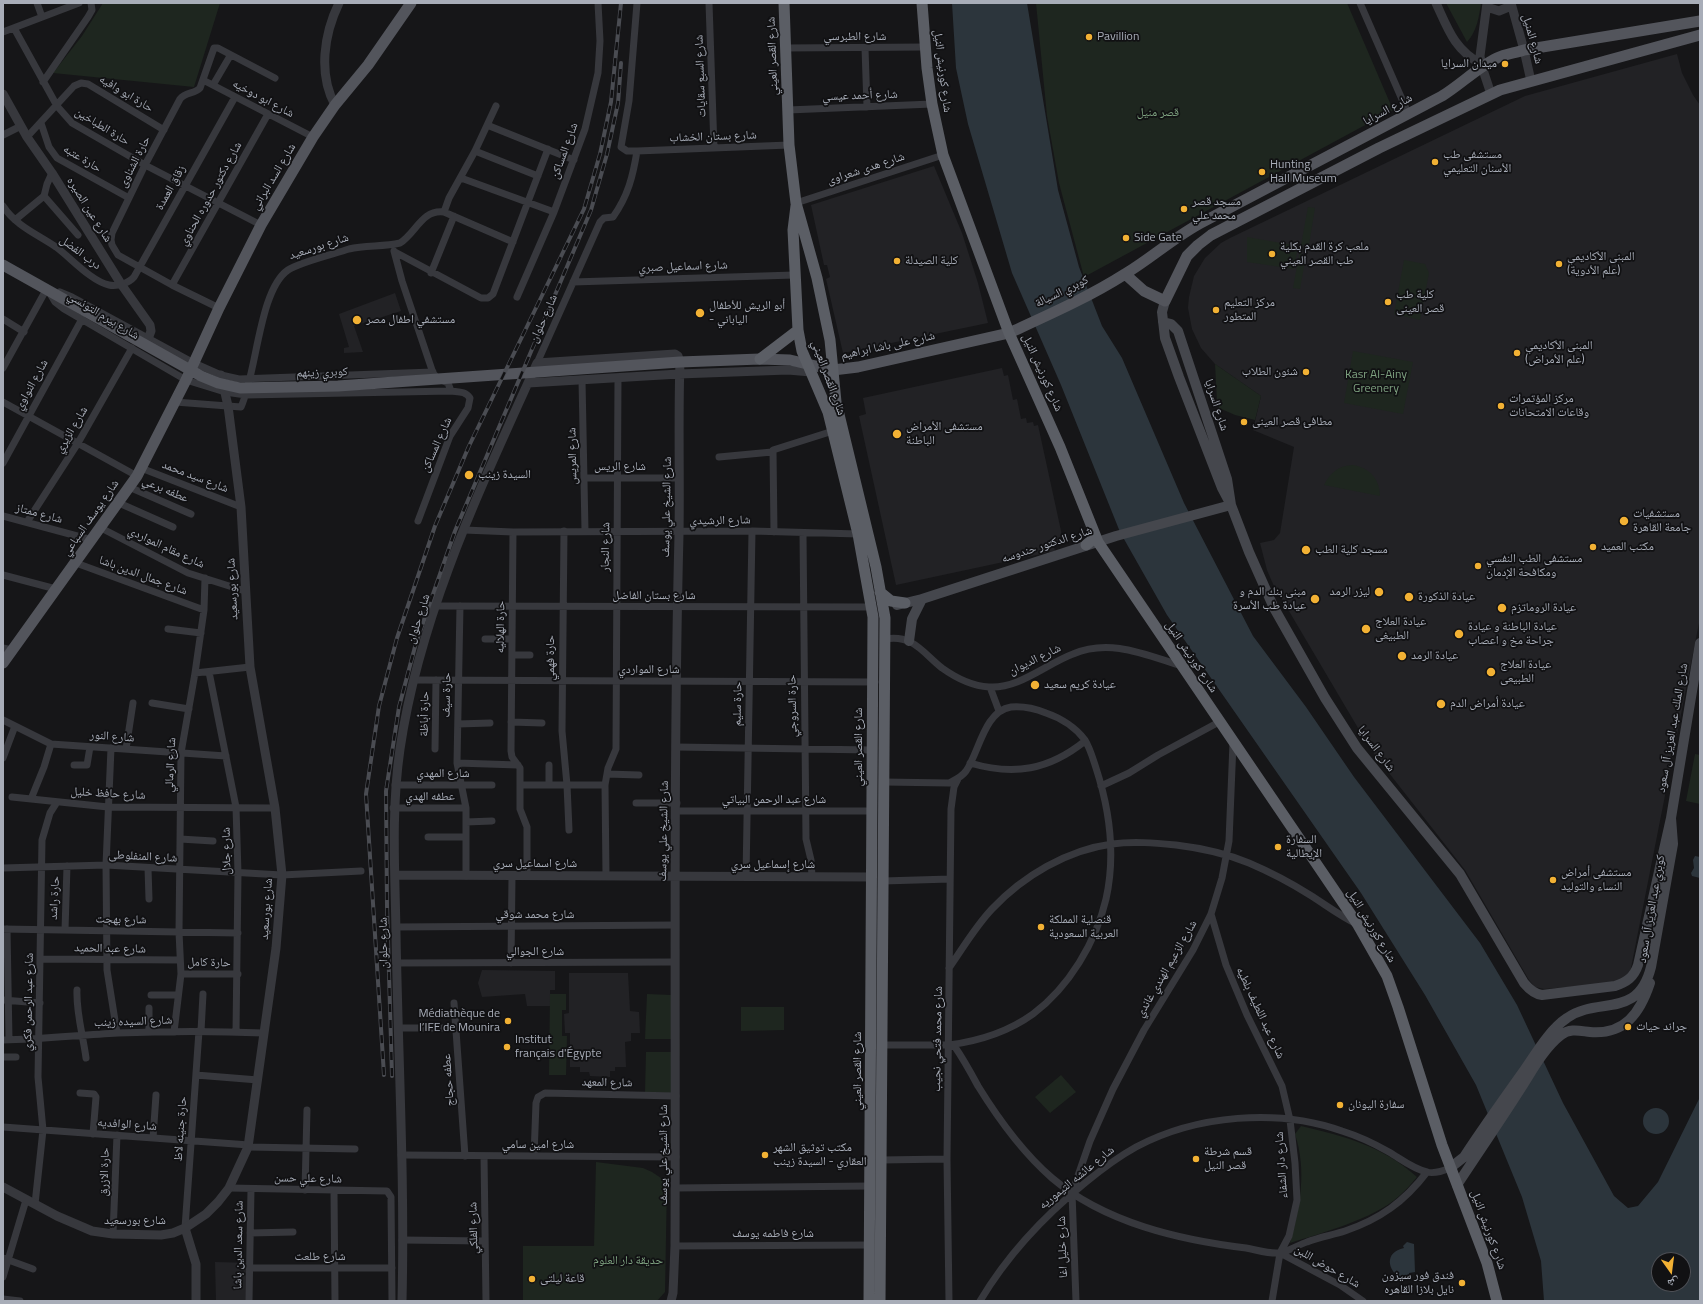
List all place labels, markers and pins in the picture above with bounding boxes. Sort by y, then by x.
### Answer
place label: Pavillion [1097,30,1139,44]
marker: Pavillion [1084,32,1094,42]
place label: ميدان السرايا [1441,57,1497,71]
marker: ميدان السرايا [1500,59,1510,69]
place label: مستشفى طب الأسنان التعليمي [1443,148,1511,176]
marker: مستشفى طب الأسنان التعليمي [1430,157,1440,167]
place label: Hunting Hall Museum [1270,158,1337,186]
marker: Hunting Hall Museum [1257,167,1267,177]
place label: مسجد قصر محمد علي [1192,195,1241,223]
marker: مسجد قصر محمد علي [1179,204,1189,214]
place label: Side Gate [1134,231,1182,245]
marker: Side Gate [1121,233,1131,243]
place label: ملعب كرة القدم بكلية طب القصر العيني [1280,240,1369,268]
marker: ملعب كرة القدم بكلية طب القصر العيني [1267,249,1277,259]
place label: المبنى الأكاديمي (علم الأدوية) [1567,250,1635,278]
place label: كلية الصيدلة [905,254,958,268]
marker: كلية الصيدلة [892,256,902,266]
marker: المبنى الأكاديمي (علم الأدوية) [1554,259,1564,269]
place label: كلية طب قصر العينى [1396,288,1444,316]
place label: مركز التعليم المتطور [1224,296,1275,324]
marker: كلية طب قصر العينى [1383,297,1393,307]
place label: أبو الريش للأطفال - الياباني [709,299,785,327]
marker: مركز التعليم المتطور [1211,305,1221,315]
marker: أبو الريش للأطفال - الياباني [694,307,706,319]
place label: مستشفي اطفال مصر [366,313,455,327]
marker: مستشفي اطفال مصر [351,314,363,326]
place label: المبنى الأكاديمي (علم الأمراض) [1525,339,1593,367]
marker: المبنى الأكاديمي (علم الأمراض) [1512,348,1522,358]
place label: شئون الطلاب [1242,365,1298,379]
marker: شئون الطلاب [1301,367,1311,377]
place label: مركز المؤتمرات وقاعات الامتحانات [1509,392,1589,420]
marker: مركز المؤتمرات وقاعات الامتحانات [1496,401,1506,411]
place label: مطافئ قصر العينى [1252,415,1332,429]
marker: مطافئ قصر العينى [1239,417,1249,427]
place label: مستشفى الأمراض الباطنة [906,420,983,448]
marker: مستشفى الأمراض الباطنة [891,428,903,440]
place label: السيدة زينب [478,468,531,482]
marker: السيدة زينب [463,469,475,481]
place label: مستشفيات جامعة القاهرة [1633,507,1691,535]
marker: مستشفيات جامعة القاهرة [1618,515,1630,527]
place label: مكتب العميد [1601,540,1654,554]
marker: مكتب العميد [1588,542,1598,552]
place label: مسجد كلية الطب [1315,543,1388,557]
marker: مسجد كلية الطب [1300,544,1312,556]
place label: مستشفى الطب النفسي ومكافحة الإدمان [1486,552,1582,580]
marker: مستشفى الطب النفسي ومكافحة الإدمان [1473,561,1483,571]
place label: مبنى بنك الدم و عيادة طب الأسرة [1233,585,1306,613]
place label: ليزر الرمد [1330,585,1370,599]
marker: ليزر الرمد [1373,586,1385,598]
place label: عيادة الذكورة [1418,590,1475,604]
marker: عيادة الذكورة [1403,591,1415,603]
marker: مبنى بنك الدم و عيادة طب الأسرة [1309,593,1321,605]
place label: عيادة الروماتزم [1511,601,1576,615]
marker: عيادة الروماتزم [1496,602,1508,614]
place label: عيادة العلاج الطبيغى [1375,615,1426,643]
place label: عيادة الباطنة و عيادة جراحة مخ و اعصاب [1468,620,1557,648]
marker: عيادة العلاج الطبيغى [1360,623,1372,635]
marker: عيادة الباطنة و عيادة جراحة مخ و اعصاب [1453,628,1465,640]
place label: عيادة الرمد [1411,649,1458,663]
marker: عيادة الرمد [1396,650,1408,662]
place label: عيادة العلاج الطبيعى [1500,658,1551,686]
marker: عيادة العلاج الطبيعى [1485,666,1497,678]
place label: عيادة كريم سعيد [1044,678,1116,692]
marker: عيادة كريم سعيد [1029,679,1041,691]
place label: عيادة أمراض الدم [1450,697,1525,711]
marker: عيادة أمراض الدم [1435,698,1447,710]
place label: السفارة الإيطالية [1286,833,1322,861]
marker: السفارة الإيطالية [1273,842,1283,852]
place label: مستشفى أمراض النساء والتوليد [1561,866,1631,894]
marker: مستشفى أمراض النساء والتوليد [1548,875,1558,885]
place label: قنصلية المملكة العربية السعودية [1049,913,1118,941]
marker: قنصلية المملكة العربية السعودية [1036,922,1046,932]
place label: Médiathèque de l’IFE de Mounira [418,1007,500,1035]
marker: Médiathèque de l’IFE de Mounira [503,1016,513,1026]
place label: جراند حيات [1636,1020,1687,1034]
marker: جراند حيات [1623,1022,1633,1032]
place label: Institut français d'Égypte [515,1033,602,1061]
marker: Institut français d'Égypte [502,1042,512,1052]
place label: سفارة اليونان [1348,1098,1404,1112]
marker: سفارة اليونان [1335,1100,1345,1110]
place label: مكتب توثيق الشهر العقاري - السيدة زينب [773,1141,867,1169]
place label: قسم شرطة قصر النيل [1204,1145,1252,1173]
marker: مكتب توثيق الشهر العقاري - السيدة زينب [760,1150,770,1160]
marker: قسم شرطة قصر النيل [1191,1154,1201,1164]
place label: فندق فور سيزون نايل بلازا القاهره [1382,1269,1454,1297]
place label: قاعة ليلتى [540,1272,585,1286]
marker: قاعة ليلتى [527,1274,537,1284]
marker: فندق فور سيزون نايل بلازا القاهره [1457,1278,1467,1288]

